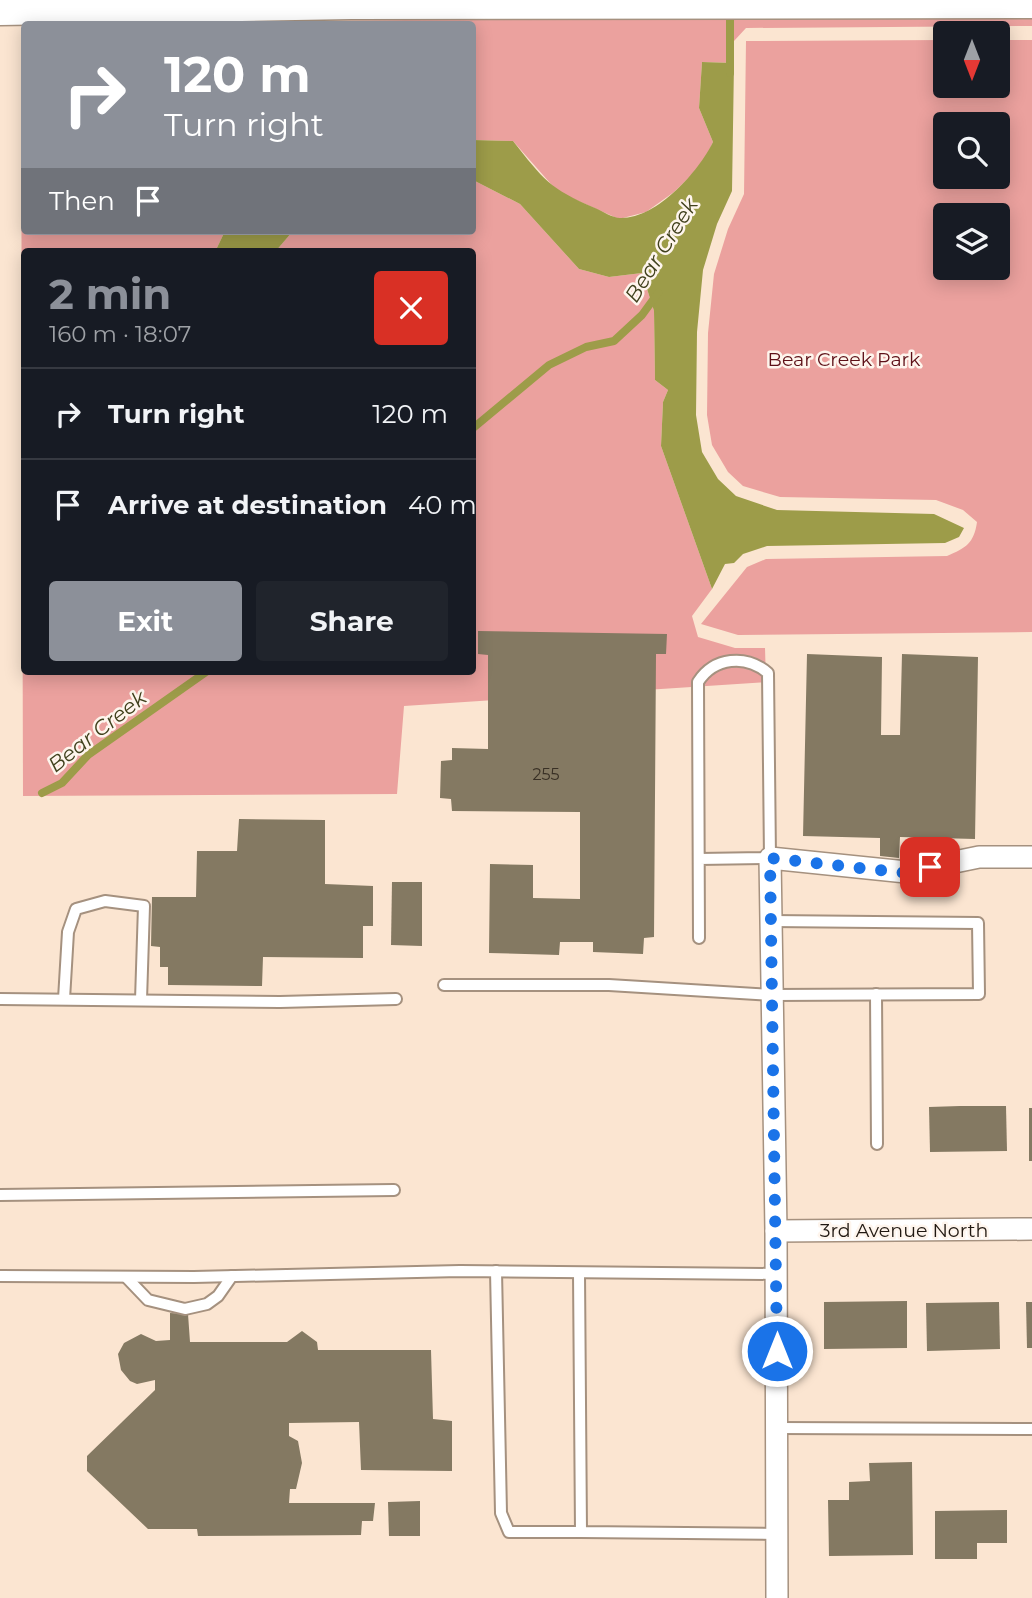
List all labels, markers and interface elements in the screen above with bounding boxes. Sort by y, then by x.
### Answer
north arrow [933,21,1010,98]
map controls [933,21,1010,280]
text: 120 m [164,45,311,104]
icon: right [49,49,140,140]
text: Turn right [164,105,324,144]
button: search [933,112,1010,189]
icon: arrive [129,182,167,220]
text: Then [49,185,115,217]
water label: Bear Creek [619,192,704,307]
button: layers [933,203,1010,280]
text: 2 min [49,268,171,320]
button: close [374,271,448,345]
text: 160 m · 18:07 [49,320,191,348]
park label: Bear Creek Park [768,348,921,371]
icon: right [49,395,87,433]
text: Turn right [108,398,244,430]
text: 120 m [372,398,448,430]
icon: arrive [49,486,87,524]
text: Arrive at destination [108,489,387,521]
text: 40 m [408,489,477,521]
button: Exit [49,581,242,661]
button: Share [256,581,448,661]
water label: Bear Creek [43,684,152,777]
house number: 255 [532,765,560,784]
pin [900,837,960,897]
icon: arrive [911,848,949,886]
street label: 3rd Avenue North [820,1219,988,1242]
position arrow [740,1314,814,1388]

